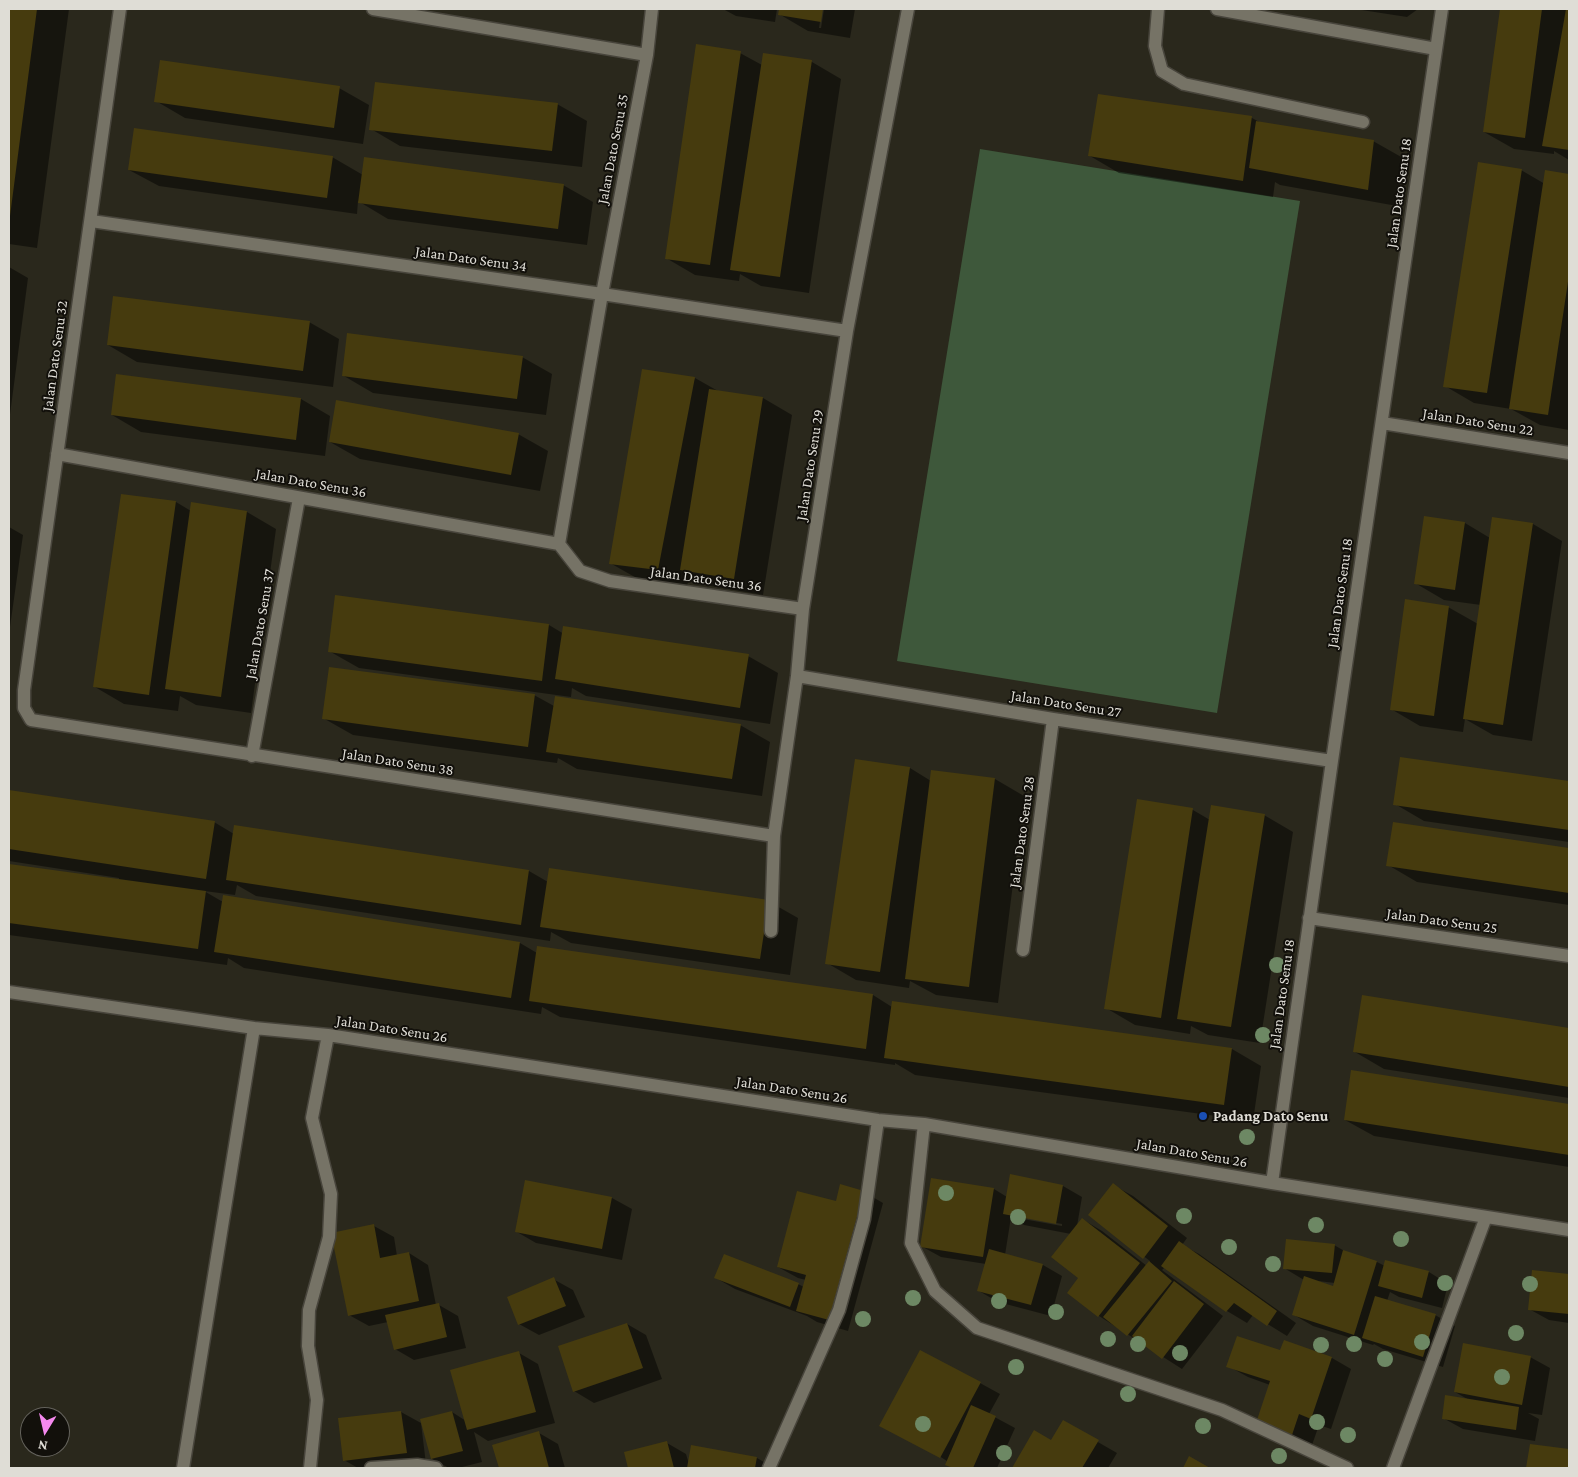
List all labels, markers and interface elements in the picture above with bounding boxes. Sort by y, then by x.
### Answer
street label: Jalan Dato Senu 35 [593,92,633,206]
street label: Jalan Dato Senu 18 [1382,137,1416,249]
street label: Jalan Dato Senu 34 [414,242,528,276]
street label: Jalan Dato Senu 32 [38,299,72,413]
street label: Jalan Dato Senu 22 [1421,404,1535,440]
street label: Jalan Dato Senu 29 [792,408,828,522]
street label: Jalan Dato Senu 36 [254,464,368,502]
street label: Jalan Dato Senu 18 [1323,537,1357,649]
street label: Jalan Dato Senu 36 [649,562,763,596]
street label: Jalan Dato Senu 37 [241,568,279,680]
street label: Jalan Dato Senu 27 [1010,686,1122,722]
street label: Jalan Dato Senu 38 [341,744,455,780]
street label: Jalan Dato Senu 28 [1005,775,1039,889]
street label: Jalan Dato Senu 25 [1385,904,1499,938]
street label: Jalan Dato Senu 18 [1265,938,1299,1050]
street label: Jalan Dato Senu 26 [335,1011,449,1047]
street label: Jalan Dato Senu 26 [735,1072,849,1108]
place label: Padang Dato Senu [1213,1107,1328,1125]
marker: Padang Dato Senu [1197,1110,1209,1122]
street label: Jalan Dato Senu 26 [1135,1134,1249,1172]
north arrow [20,1407,70,1457]
text: N [37,1437,49,1454]

